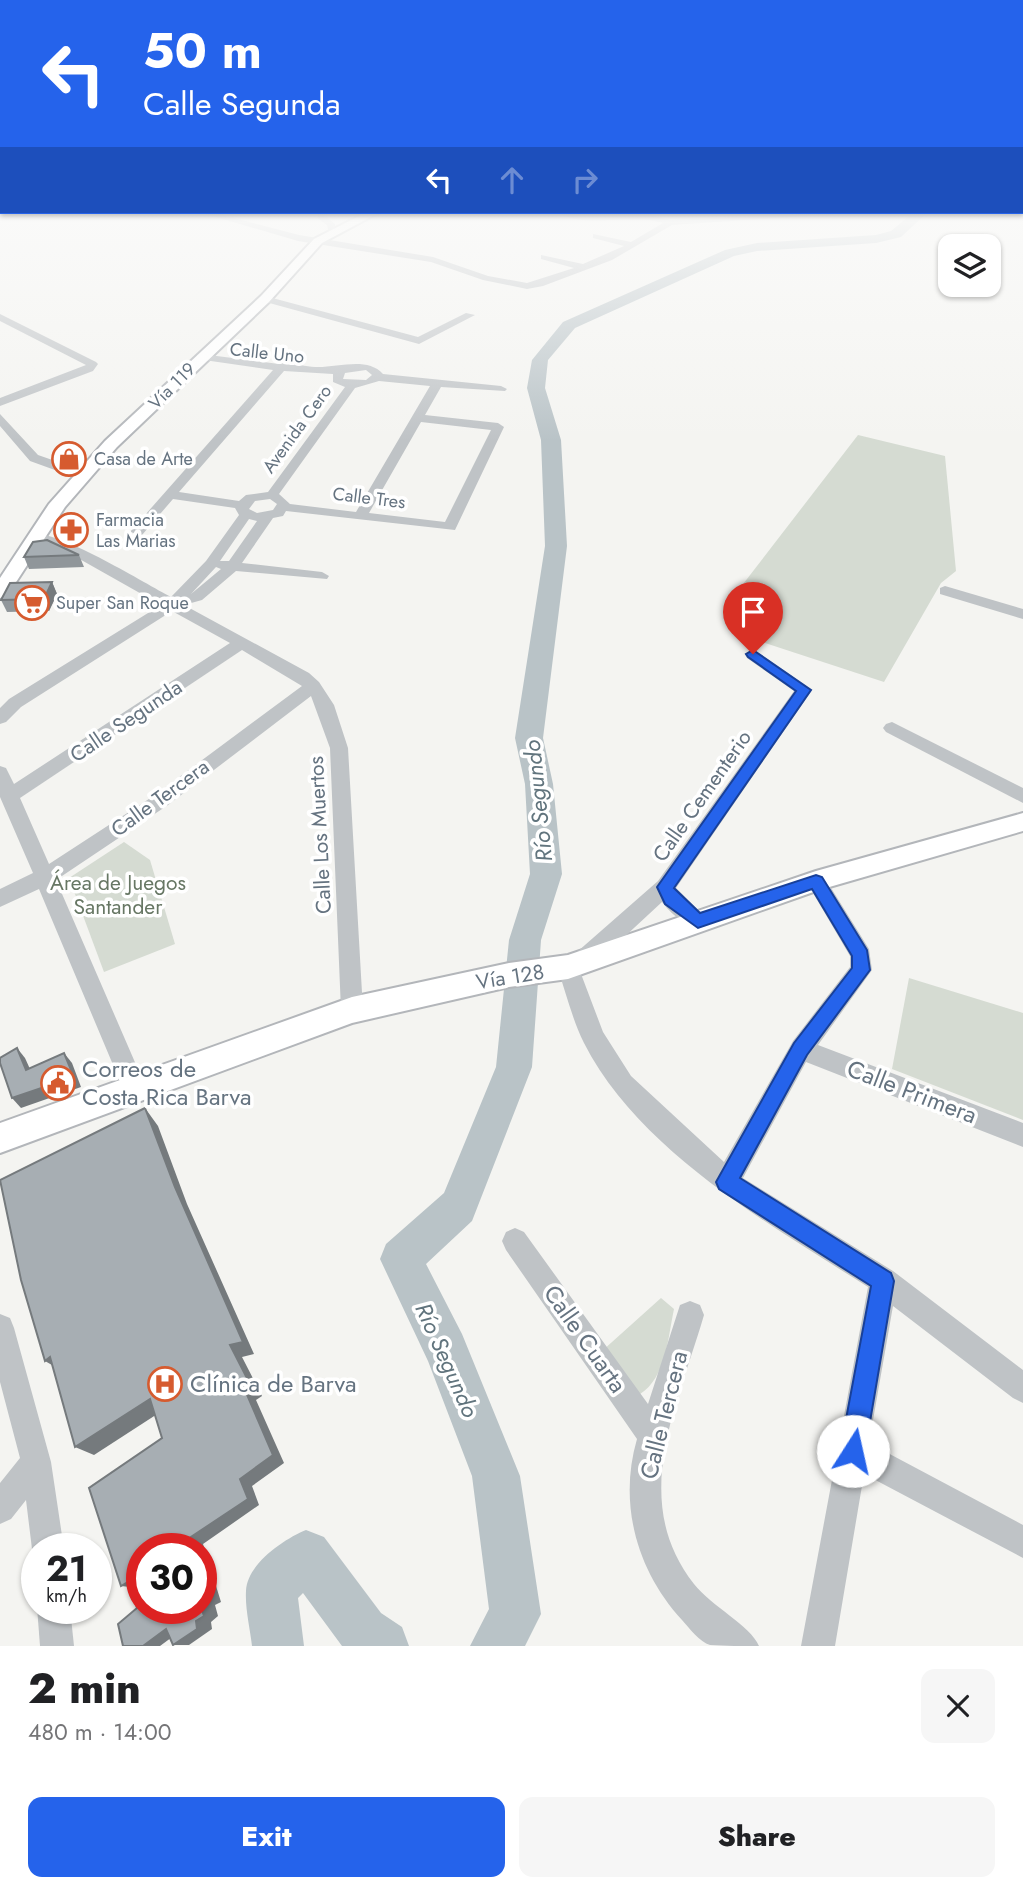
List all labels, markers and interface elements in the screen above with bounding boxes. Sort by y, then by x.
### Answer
text: 50 m [143,16,262,86]
icon: left [28,28,119,119]
text: Calle Segunda [143,81,341,127]
icon: left [420,161,458,199]
icon: ahead [493,161,531,199]
icon: right [566,161,604,199]
map controls [938,234,1001,297]
button: layers [938,234,1001,297]
street label: Calle Uno [229,336,306,370]
street label: Vía 119 [143,357,201,415]
street label: Avenida Cero [256,379,338,479]
shop icon: Casa de Arte [50,440,88,478]
place label: Casa de Arte [94,446,193,472]
street label: Calle Tres [331,481,407,515]
place label: Farmacia Las Marias [96,507,175,554]
pharmacy icon: Farmacia Las Marias [52,511,90,549]
pin [723,582,783,654]
supermarket icon: Super San Roque [13,584,51,622]
place label: Super San Roque [56,590,189,616]
icon: arrive [734,593,772,631]
street label: Calle Segunda [64,672,188,770]
street label: Calle Cementerio [645,724,759,868]
water label: Río Segundo [515,738,561,864]
street label: Calle Tercera [105,752,215,844]
street label: Calle Los Muertos [301,755,339,915]
park label: Área de Juegos Santander [50,868,186,922]
street label: Vía 128 [474,957,546,997]
place label: Correos de Costa Rica Barva [82,1051,252,1114]
street label: Calle Primera [842,1051,982,1132]
public building icon: Correos de Costa Rica Barva [39,1064,77,1102]
street label: Calle Cuarta [535,1278,636,1400]
water label: Río Segundo [407,1297,488,1423]
street label: Calle Tercera [631,1347,696,1483]
hospital icon: Clínica de Barva [146,1365,184,1403]
place label: Clínica de Barva [190,1366,357,1401]
position arrow [816,1414,890,1488]
speed limit sign: 30 [126,1533,217,1624]
text: 21 [46,1544,87,1594]
text: km/h [46,1583,87,1609]
text: 2 min [28,1658,141,1719]
button: close [921,1669,995,1743]
text: 480 m · 14:00 [28,1715,172,1749]
button: Exit [28,1797,505,1877]
button: Share [519,1797,995,1877]

